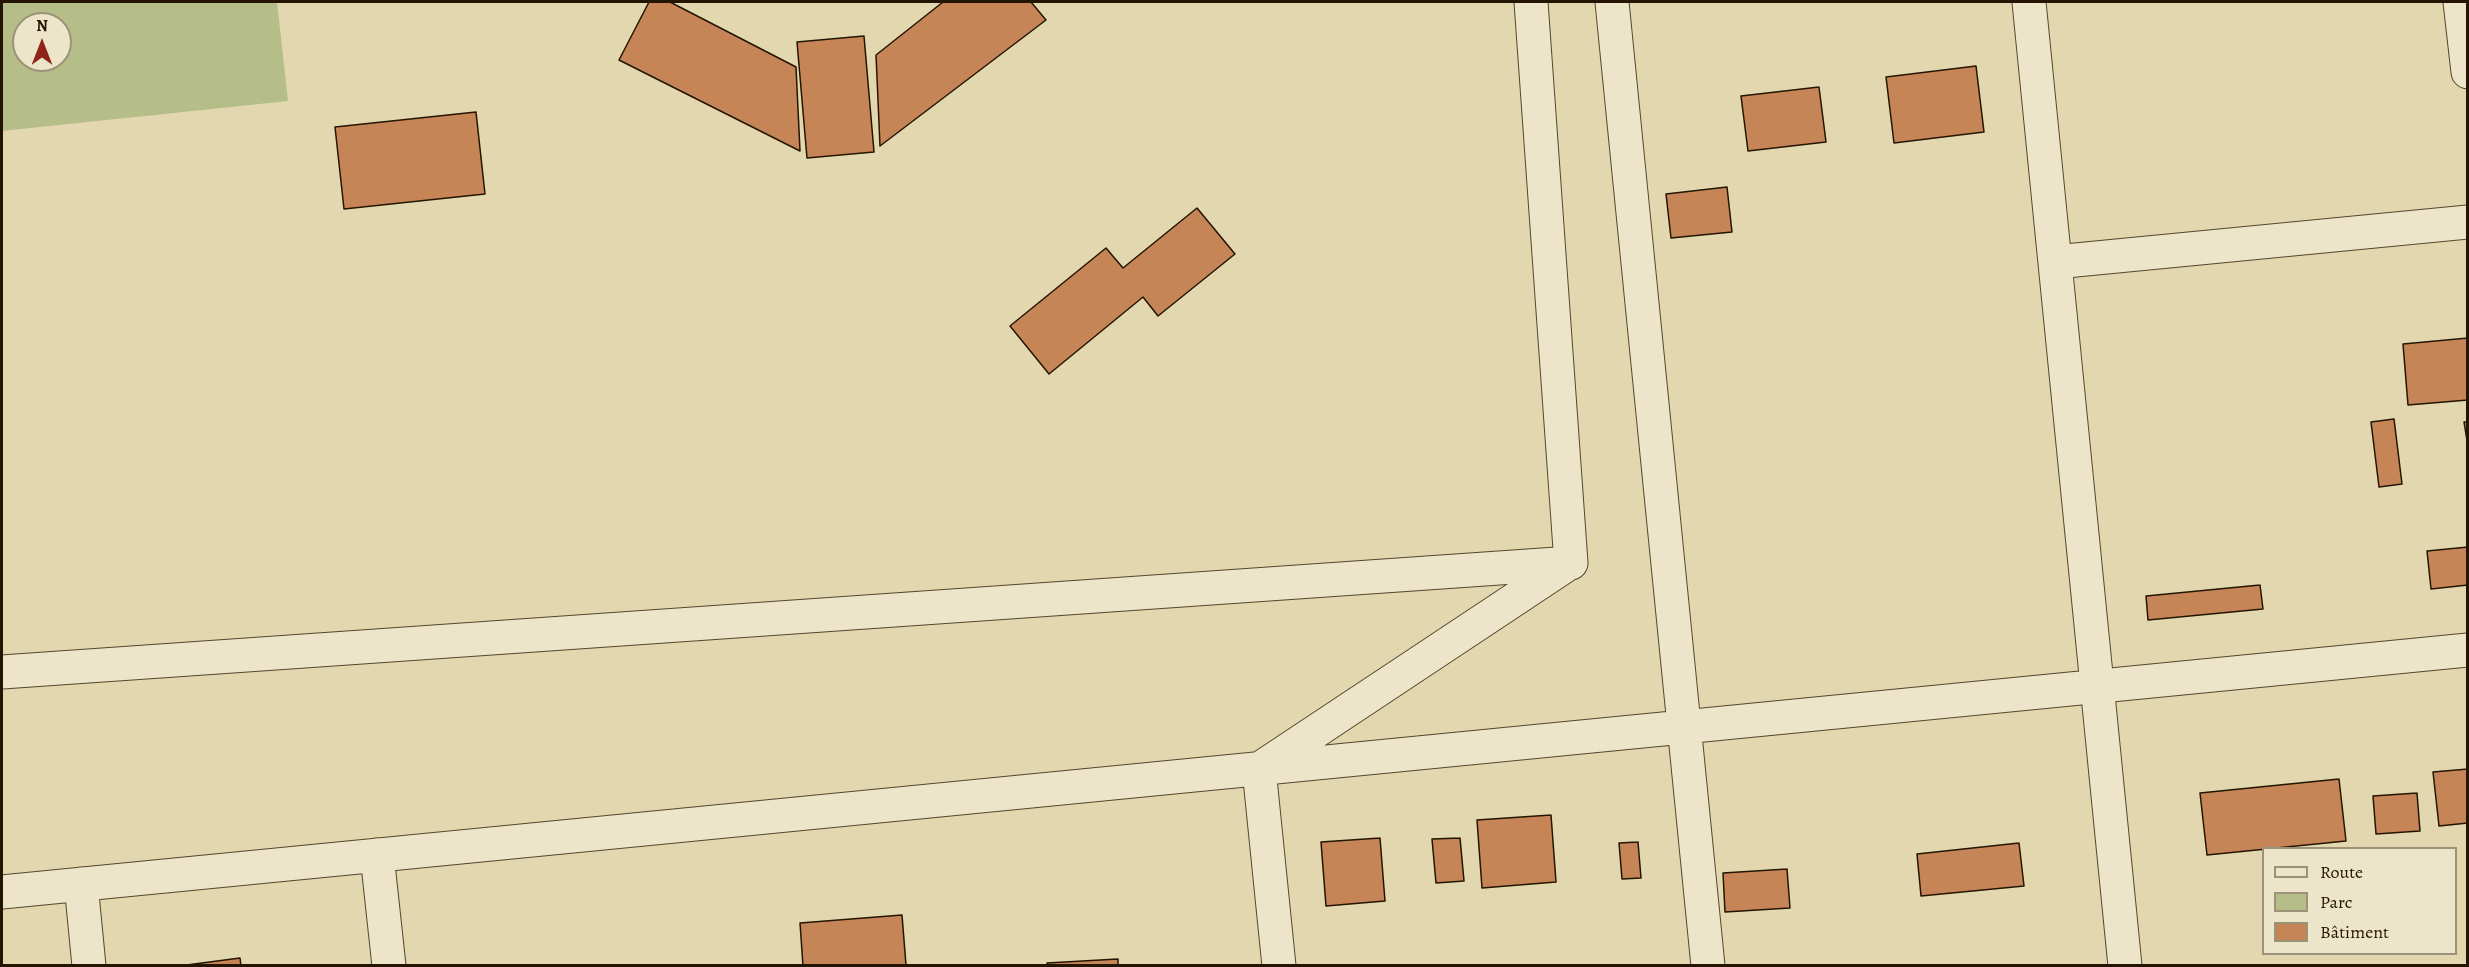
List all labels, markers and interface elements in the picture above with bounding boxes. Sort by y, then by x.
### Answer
north arrow [12,12,72,72]
text: N [36,15,48,37]
legend [2262,847,2457,955]
text: Route [2320,860,2363,884]
text: Parc [2320,890,2352,914]
text: Bâtiment [2320,920,2389,944]

